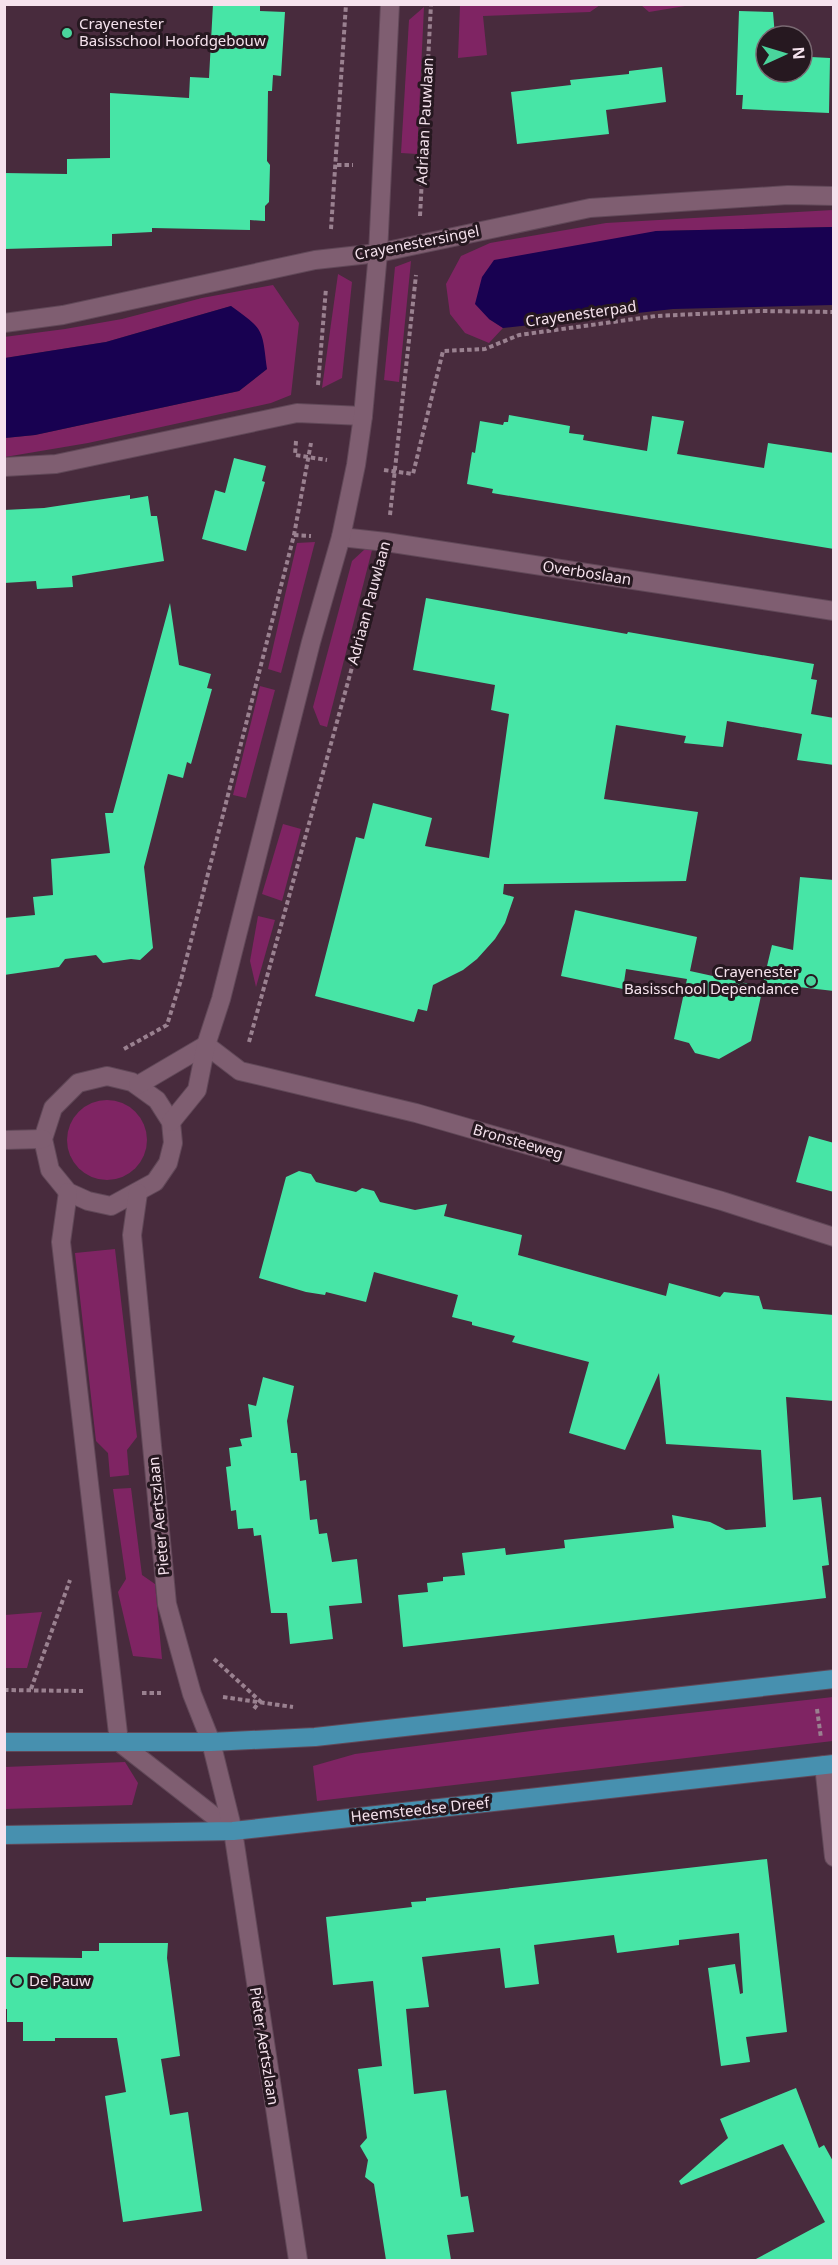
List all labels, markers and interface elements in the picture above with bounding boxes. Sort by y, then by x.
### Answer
place label: Crayenester Basisschool Hoofdgebouw [79,13,266,50]
north arrow [754,24,814,84]
marker: Crayenester Basisschool Hoofdgebouw [60,26,74,40]
text: N [788,46,810,60]
street label: Adriaan Pauwlaan [411,57,437,185]
street label: Crayenestersingel [353,220,481,264]
street label: Crayenesterpad [524,295,638,331]
street label: Adriaan Pauwlaan [342,539,394,667]
street label: Overboslaan [541,555,633,589]
place label: Crayenester Basisschool Dependance [624,961,799,998]
marker: Crayenester Basisschool Dependance [804,974,818,988]
street label: Bronsteeweg [471,1119,566,1163]
street label: Pieter Aertszlaan [143,1456,173,1576]
street label: Heemsteedse Dreef [350,1792,491,1826]
place label: De Pauw [29,1970,91,1990]
marker: De Pauw [10,1974,24,1988]
street label: Pieter Aertszlaan [246,1985,284,2106]

